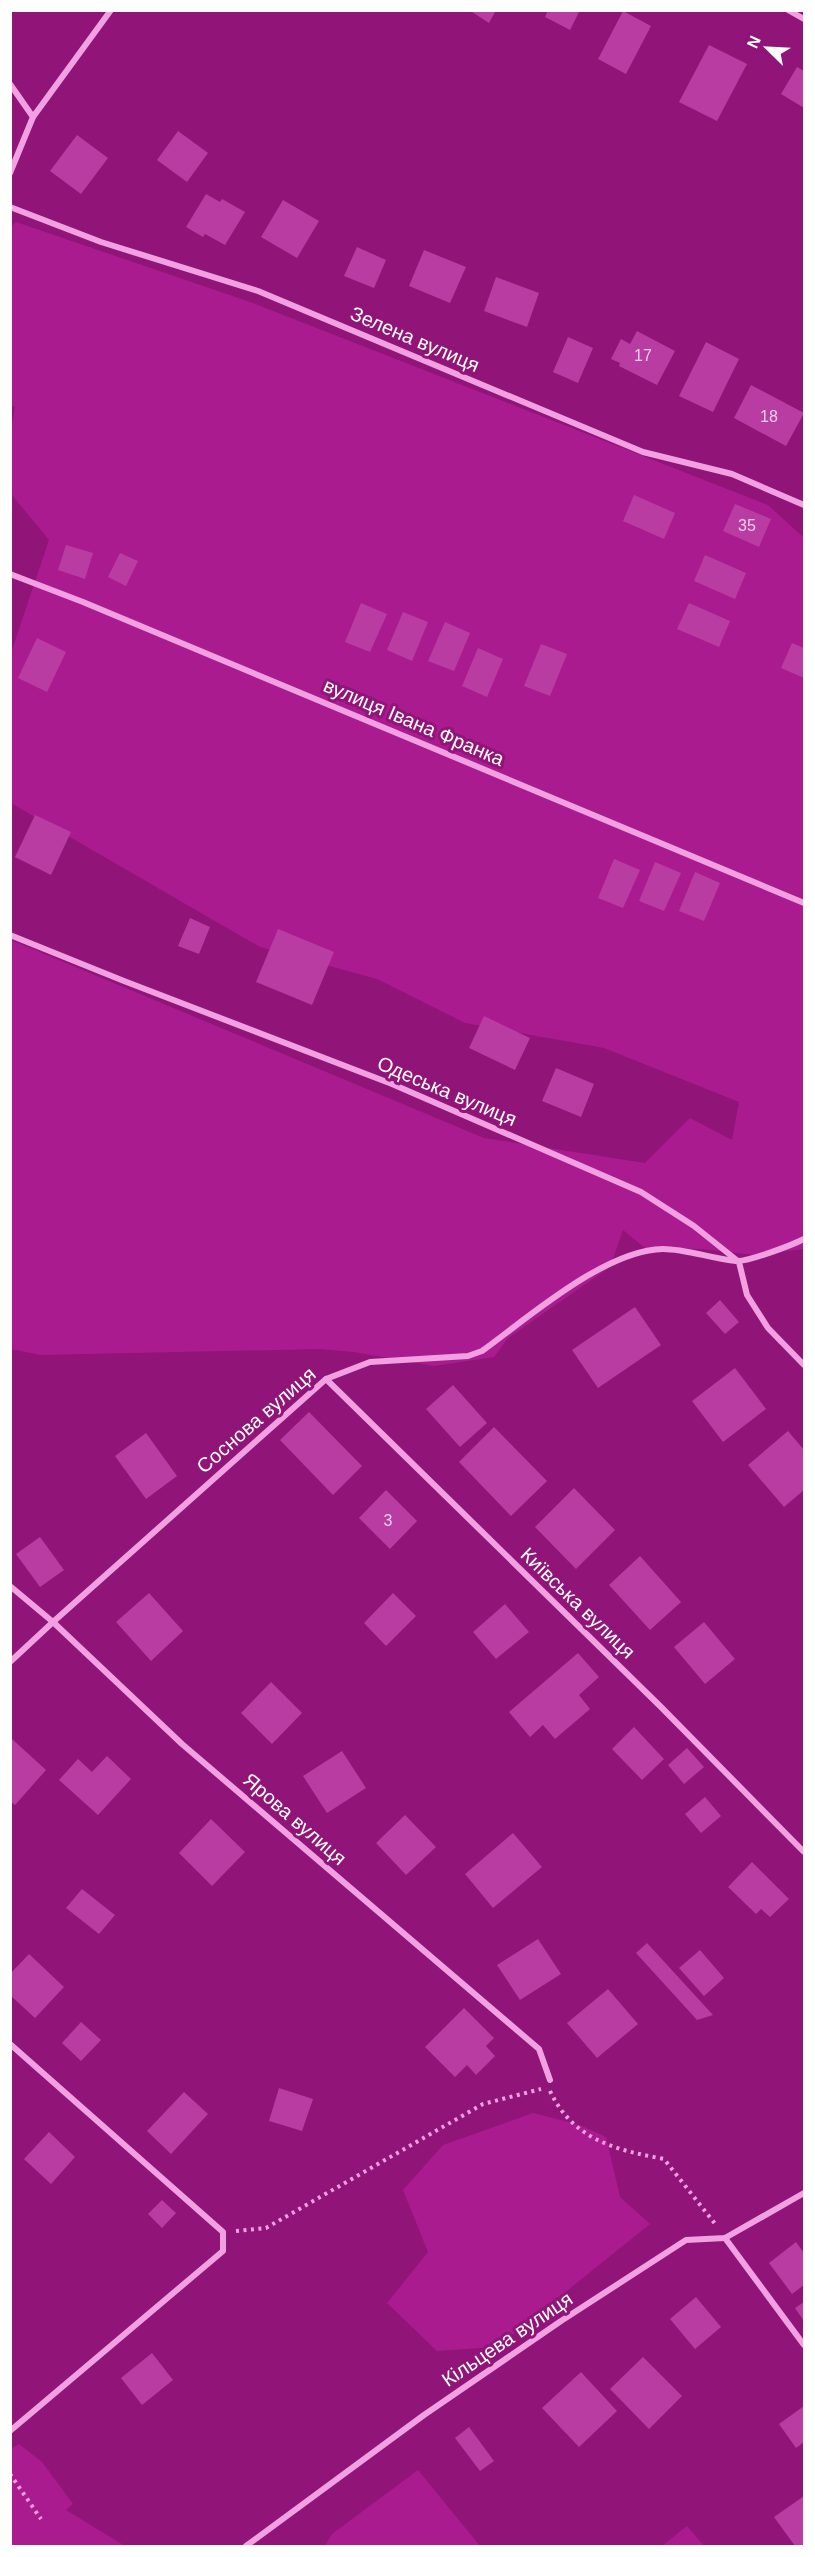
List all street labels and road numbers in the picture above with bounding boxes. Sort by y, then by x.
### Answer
street label: Зелена вулиця [347,302,483,376]
street label: вулиця Івана Франка [320,674,508,770]
street label: Одеська вулиця [374,1052,520,1130]
street label: Соснова вулиця [192,1363,320,1477]
street label: Київська вулиця [516,1543,640,1663]
street label: Ярова вулиця [239,1768,351,1870]
street label: Кільцева вулиця [438,2287,576,2391]

